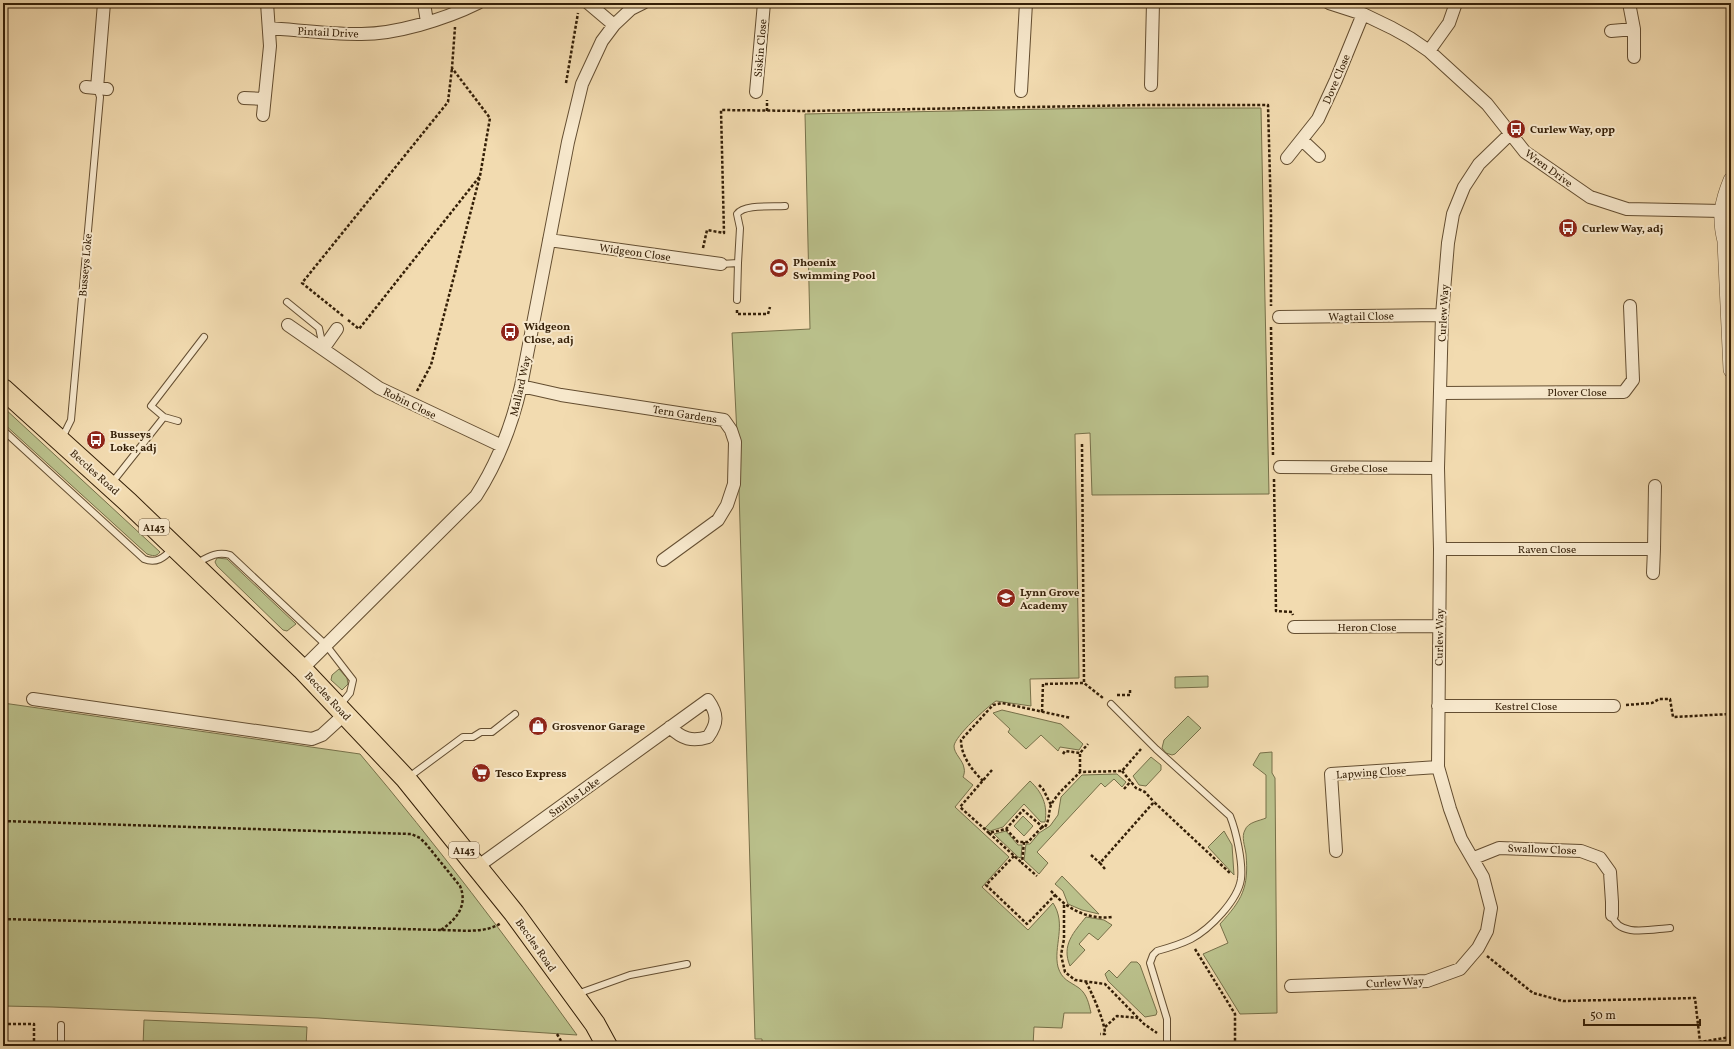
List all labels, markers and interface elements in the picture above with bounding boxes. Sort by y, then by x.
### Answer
street label: Siskin Close [751,18,772,78]
street label: Pintail Drive [297,24,359,43]
street label: Dove Close [1320,52,1355,107]
bus stop icon: Curlew Way, opp [1505,118,1527,140]
place label: Curlew Way, opp [1530,123,1615,138]
street label: Wren Drive [1521,147,1575,192]
bus stop icon: Curlew Way, adj [1557,217,1579,239]
place label: Curlew Way, adj [1582,222,1663,237]
street label: Busseys Loke [76,233,97,297]
street label: Widgeon Close [598,241,671,266]
place label: Phoenix Swimming Pool [793,256,876,284]
sports icon: Phoenix Swimming Pool [768,257,790,279]
street label: Curlew Way [1435,284,1454,342]
street label: Wagtail Close [1328,309,1394,326]
place label: Widgeon Close, adj [524,320,573,348]
bus stop icon: Widgeon Close, adj [499,321,521,343]
street label: Mallard Way [507,354,536,418]
street label: Robin Close [380,385,438,424]
street label: Plover Close [1547,386,1607,401]
street label: Tern Gardens [651,403,718,428]
place label: Busseys Loke, adj [110,428,156,456]
bus stop icon: Busseys Loke, adj [85,429,107,451]
street label: Beccles Road [66,447,122,499]
street label: Grebe Close [1330,462,1388,477]
road number: A143 [139,519,169,535]
street label: Raven Close [1518,543,1576,558]
place label: Lynn Grove Academy [1020,586,1080,614]
school or university icon: Lynn Grove Academy [995,587,1017,609]
street label: Curlew Way [1432,608,1449,666]
street label: Heron Close [1338,621,1396,636]
street label: Beccles Road [300,669,353,725]
street label: Kestrel Close [1495,700,1557,715]
shop icon: Grosvenor Garage [527,715,549,737]
place label: Grosvenor Garage [552,720,646,735]
supermarket icon: Tesco Express [470,762,492,784]
street label: Lapwing Close [1336,764,1407,783]
place label: Tesco Express [495,767,567,782]
street label: Smiths Loke [546,775,603,822]
road number: A143 [449,842,479,858]
street label: Swallow Close [1507,842,1577,859]
street label: Beccles Road [511,916,559,976]
street label: Curlew Way [1366,974,1424,993]
scale bar [1584,1001,1700,1027]
text: 50 m [1590,1008,1616,1024]

